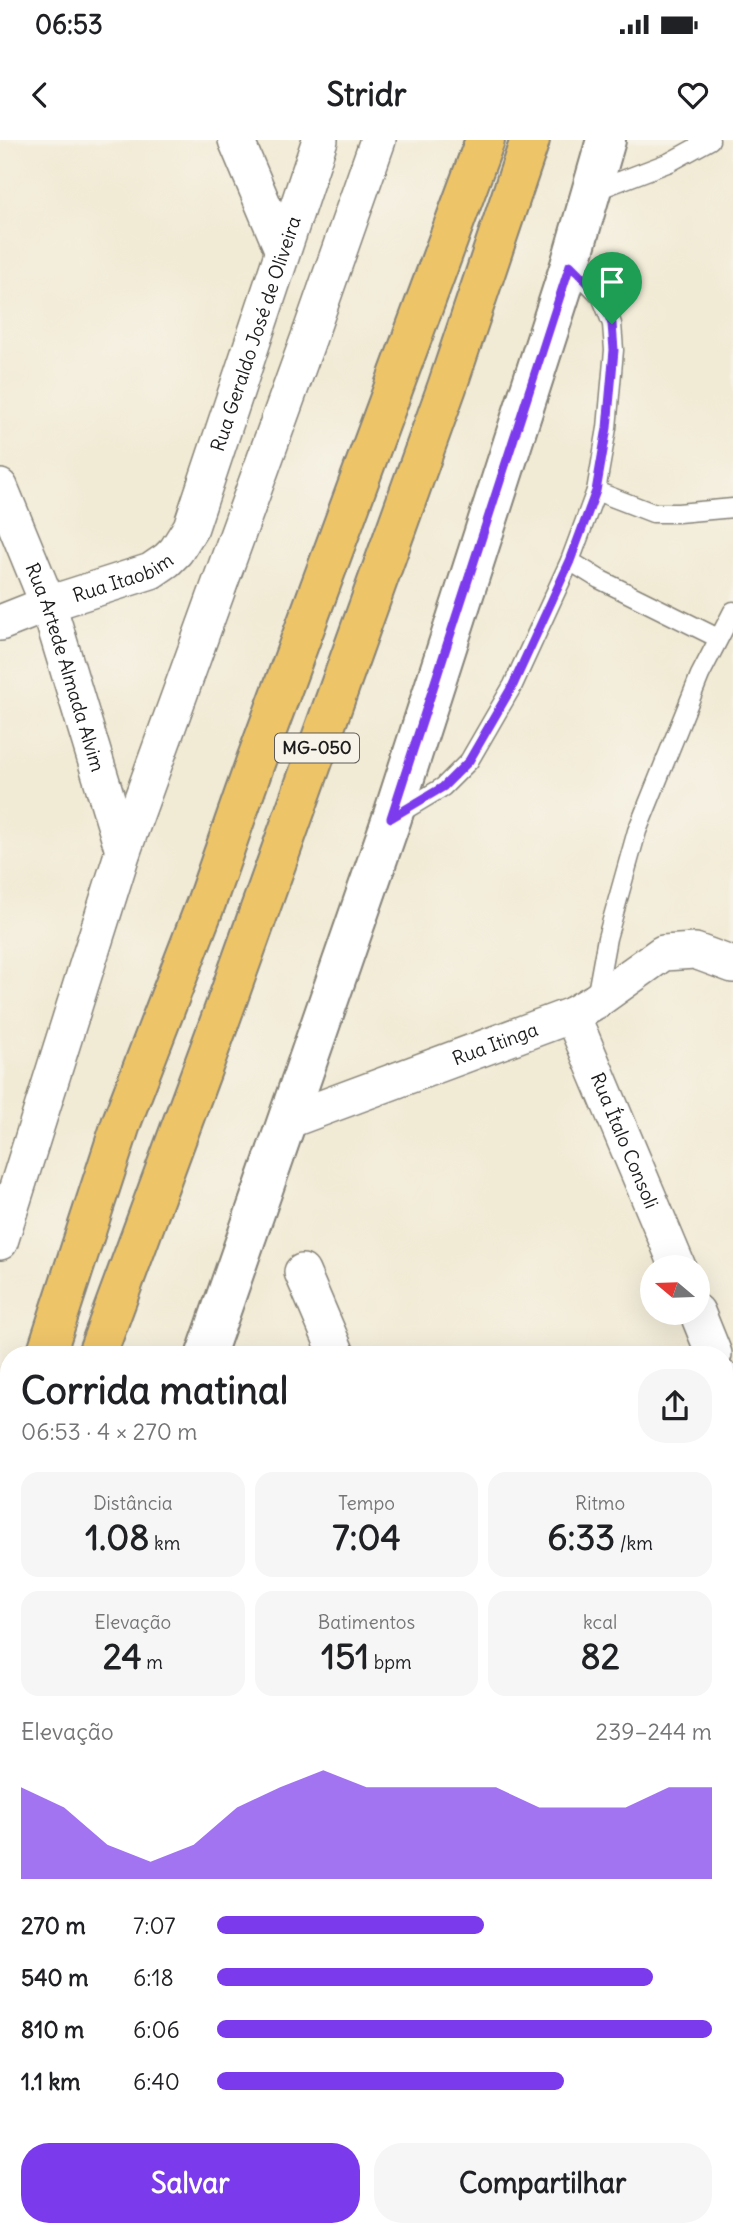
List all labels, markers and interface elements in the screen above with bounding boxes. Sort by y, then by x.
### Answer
text: 06:53 [35,8,103,41]
text: Stridr [326,74,407,115]
icon: back [21,76,59,114]
icon: heart [674,76,712,114]
street label: Rua Geraldo José de Oliveira [205,213,306,454]
pin [582,252,642,324]
icon: arrive [593,263,631,301]
street label: Rua Itaobim [70,548,178,607]
street label: Rua Artede Almada Alvim [20,559,110,774]
road number: MG-050 [275,734,359,762]
street label: Rua Itinga [449,1017,541,1070]
street label: Rua Ítalo Consoli [586,1069,664,1212]
north arrow [640,1255,710,1325]
map controls [640,1255,710,1325]
text: Corrida matinal [21,1367,288,1414]
button: share [638,1369,712,1443]
text: 06:53 · 4 × 270 m [21,1417,197,1446]
text: Distância [93,1491,173,1515]
text: Tempo [338,1491,395,1515]
text: Ritmo [575,1491,625,1515]
text: 1.08 [85,1515,150,1559]
text: 7:04 [332,1515,401,1559]
text: 6:33 [547,1515,615,1559]
text: km [150,1531,180,1555]
text: /km [615,1531,653,1555]
text: Elevação [95,1610,171,1634]
text: Batimentos [318,1610,415,1634]
text: kcal [583,1610,617,1634]
text: 24 [103,1634,142,1678]
text: 151 [321,1634,369,1678]
text: 82 [580,1634,620,1678]
text: m [142,1650,163,1674]
text: bpm [369,1650,412,1674]
text: Elevação [21,1717,114,1746]
text: 239–244 m [596,1717,712,1746]
text: 270 m [21,1911,86,1940]
text: 7:07 [133,1911,176,1940]
text: 540 m [21,1963,88,1992]
text: 6:18 [133,1963,174,1992]
text: 810 m [21,2015,84,2044]
text: 6:06 [133,2015,180,2044]
text: 1.1 km [21,2067,80,2096]
text: 6:40 [133,2067,180,2096]
button: Salvar [21,2143,360,2223]
button: Compartilhar [374,2143,712,2223]

